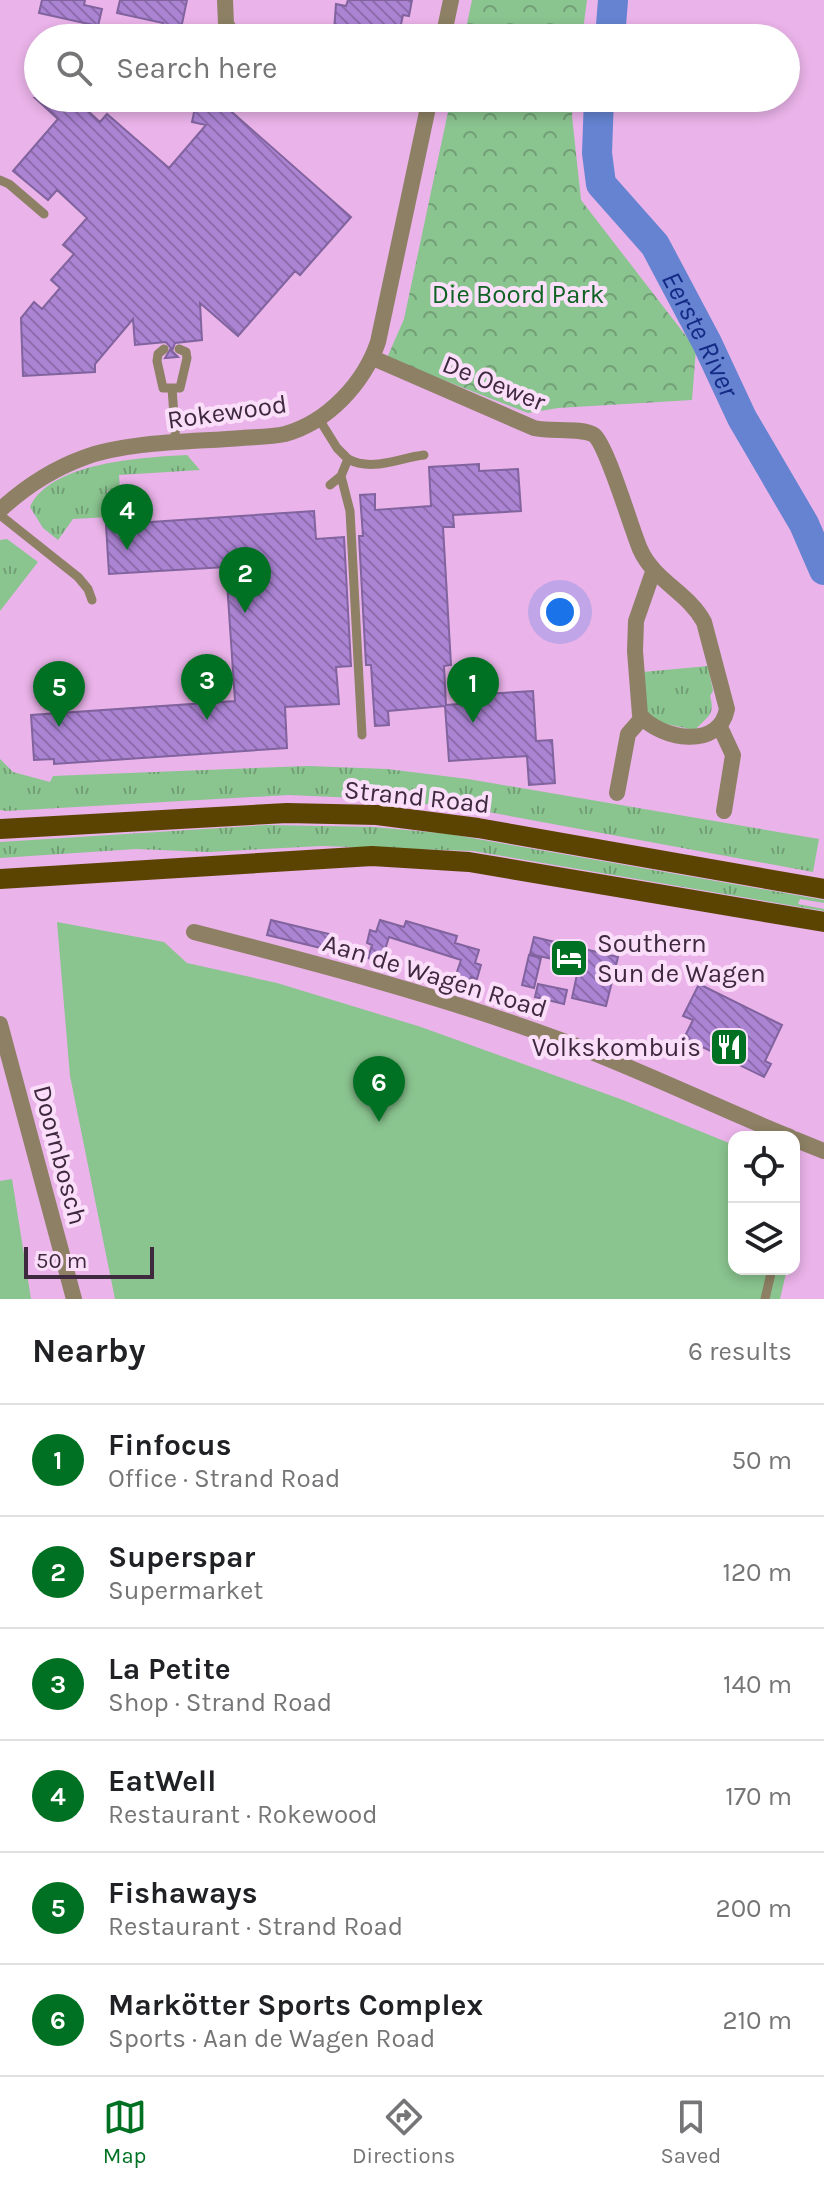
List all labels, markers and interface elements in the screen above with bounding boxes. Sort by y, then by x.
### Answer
search box [24,24,800,112]
icon: search [52,46,96,90]
text: Search here [116,50,277,86]
water label: Eerste River [655,265,747,403]
park label: Die Boord Park [432,279,604,310]
street label: De Oewer [438,348,551,418]
street label: Rokewood [165,388,289,436]
pin: 4 [101,484,153,550]
pin: 2 [219,547,271,613]
your location [540,592,580,632]
pin: 3 [181,654,233,720]
pin: 1 [447,657,499,723]
pin: 5 [33,661,85,727]
street label: Strand Road [343,774,491,820]
street label: Aan de Wagen Road [319,927,551,1025]
place label: Southern Sun de Wagen [597,928,766,989]
hotel icon: Southern Sun de Wagen [548,937,590,979]
restaurant icon: Volkskombuis [708,1026,750,1068]
place label: Volkskombuis [532,1032,701,1063]
pin: 6 [353,1056,405,1122]
street label: Doornbosch [27,1082,93,1228]
map controls [728,1131,800,1275]
button: locate [728,1131,800,1203]
button: layers [728,1203,800,1275]
scale bar [24,1243,154,1279]
text: 50 m [36,1248,87,1274]
text: Nearby [32,1331,146,1371]
text: 6 results [688,1336,792,1367]
text: Finfocus [108,1427,231,1463]
text: 1 [53,1445,63,1476]
text: 50 m [731,1445,792,1476]
text: Office · Strand Road [108,1463,340,1494]
text: Superspar [108,1539,255,1575]
text: 2 [50,1557,66,1588]
text: 120 m [722,1557,792,1588]
text: Supermarket [108,1575,263,1606]
text: La Petite [108,1651,231,1687]
text: 3 [50,1669,66,1700]
text: 140 m [723,1669,792,1700]
text: Shop · Strand Road [108,1687,332,1718]
text: EatWell [108,1763,216,1799]
text: 4 [50,1781,66,1812]
text: 170 m [725,1781,792,1812]
text: Restaurant · Rokewood [108,1799,378,1830]
text: Fishaways [108,1875,258,1911]
text: 5 [50,1893,66,1924]
text: 200 m [716,1893,792,1924]
text: Restaurant · Strand Road [108,1911,403,1942]
text: Markötter Sports Complex [108,1987,483,2023]
text: 6 [50,2005,66,2036]
text: 210 m [722,2005,792,2036]
text: Sports · Aan de Wagen Road [108,2023,435,2054]
tab: Map [103,2095,147,2169]
tab: Directions [352,2095,455,2169]
tab: Saved [661,2095,721,2169]

